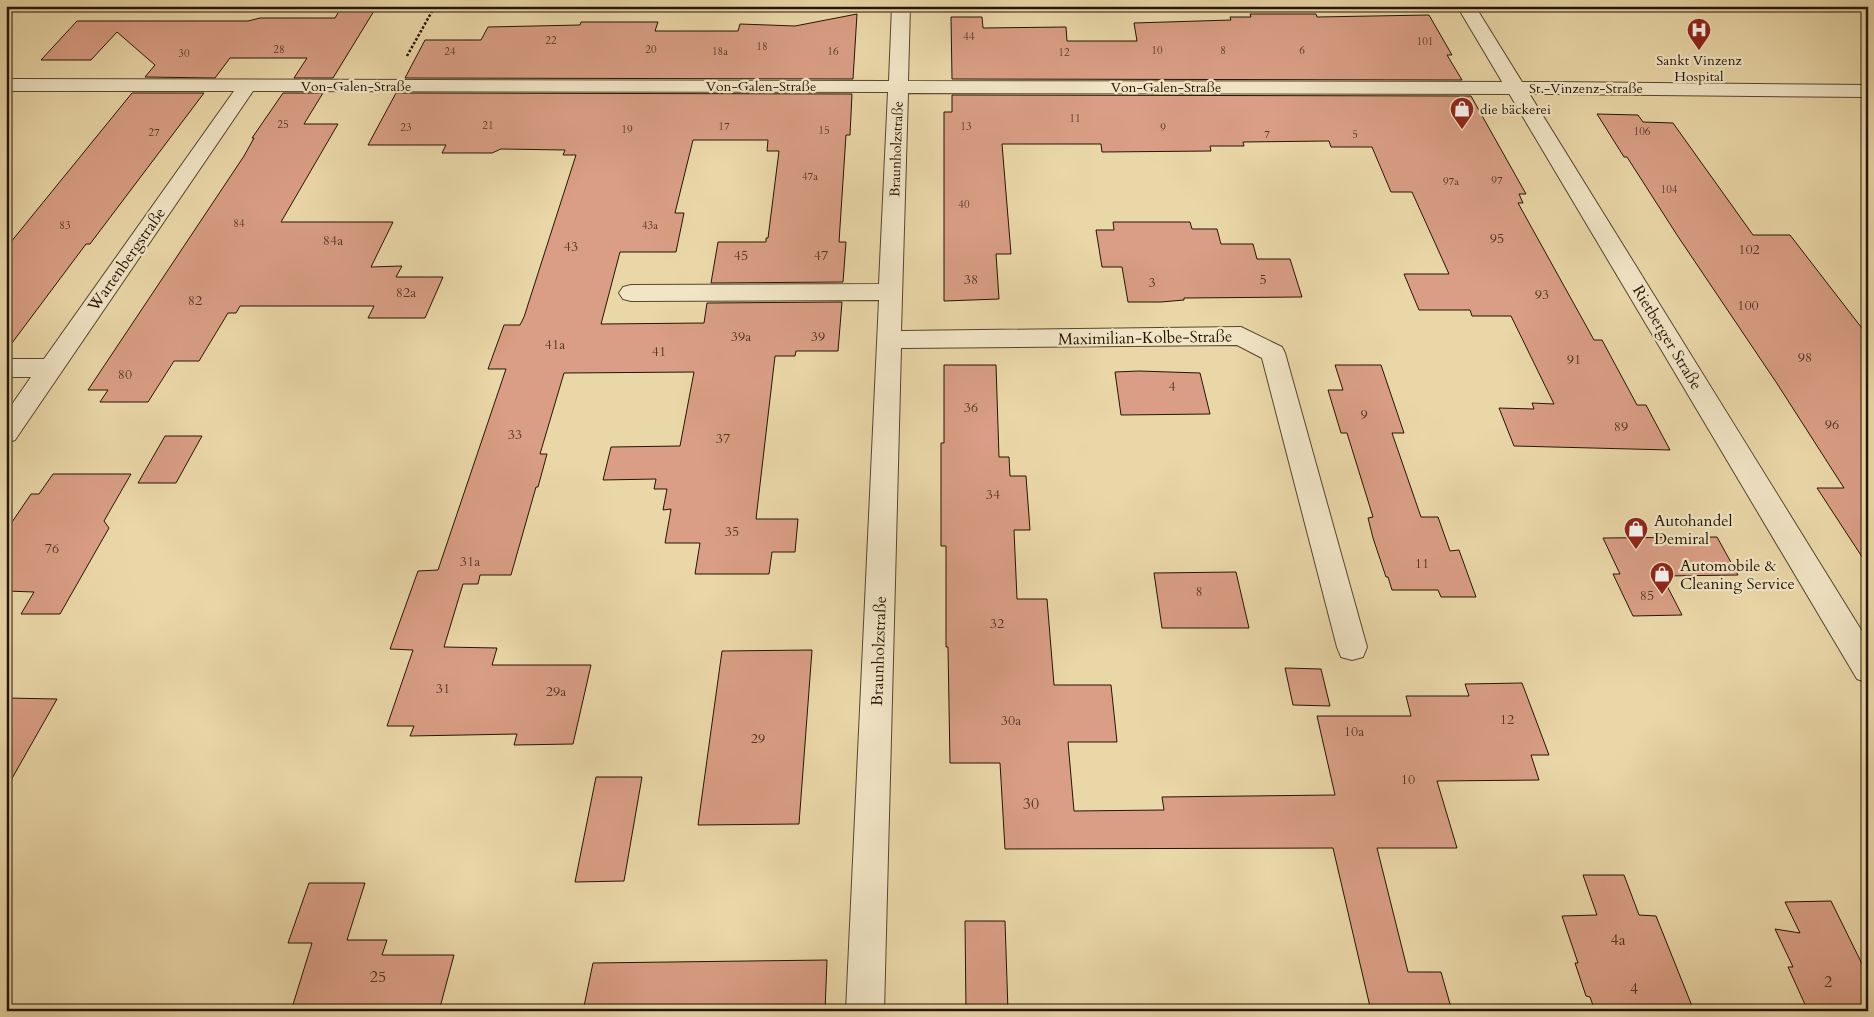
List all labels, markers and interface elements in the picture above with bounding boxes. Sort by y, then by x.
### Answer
hospital icon: Sankt Vinzenz Hospital [1686,17,1712,51]
house number: 44 [963,29,975,44]
house number: 22 [545,33,557,48]
house number: 101 [1417,34,1433,49]
house number: 18 [756,39,768,54]
house number: 28 [273,42,285,57]
house number: 20 [645,42,657,57]
house number: 10 [1151,43,1163,58]
house number: 8 [1220,43,1226,58]
house number: 6 [1299,43,1305,58]
house number: 24 [444,44,456,59]
house number: 18a [712,44,728,59]
house number: 16 [827,44,839,59]
house number: 12 [1058,45,1070,60]
house number: 30 [178,46,190,61]
place label: Sankt Vinzenz Hospital [1656,51,1743,86]
street label: Von-Galen-Straße [301,77,411,96]
street label: Von-Galen-Straße [706,77,816,96]
street label: Von-Galen-Straße [1111,78,1221,97]
street label: St.-Vinzenz-Straße [1529,79,1643,98]
shop icon: die bäckerei [1449,96,1475,130]
place label: die bäckerei [1480,100,1551,119]
street label: Braunholzstraße [885,101,908,197]
house number: 11 [1069,111,1081,126]
house number: 25 [277,117,289,132]
house number: 21 [482,118,494,133]
house number: 17 [718,119,730,134]
house number: 13 [960,119,972,134]
house number: 23 [400,120,412,135]
house number: 9 [1160,120,1166,135]
house number: 19 [621,122,633,137]
house number: 15 [818,123,830,138]
house number: 106 [1634,124,1651,139]
house number: 27 [148,125,160,140]
house number: 7 [1264,127,1270,142]
house number: 5 [1352,127,1358,142]
house number: 47a [802,169,818,184]
house number: 97 [1491,173,1503,188]
house number: 97a [1443,174,1459,189]
house number: 104 [1661,182,1678,197]
house number: 40 [958,197,970,212]
street label: Wartenbergstraße [82,203,171,317]
house number: 84 [233,216,245,231]
house number: 83 [59,218,71,233]
house number: 43a [642,218,658,233]
house number: 95 [1490,229,1504,248]
house number: 84a [323,231,343,250]
house number: 43 [564,237,578,256]
house number: 102 [1738,240,1760,259]
house number: 45 [734,246,748,265]
house number: 47 [814,246,828,265]
house number: 38 [964,270,978,289]
house number: 5 [1259,270,1267,289]
house number: 3 [1148,273,1156,292]
street label: Rietberger Straße [1627,281,1707,394]
house number: 82a [396,283,416,302]
house number: 93 [1535,285,1549,304]
house number: 82 [188,291,202,310]
house number: 100 [1737,296,1759,315]
street label: Maximilian-Kolbe-Straße [1058,325,1232,351]
house number: 39a [731,327,751,346]
house number: 39 [811,327,825,346]
house number: 41a [545,335,565,354]
house number: 41 [652,342,666,361]
house number: 98 [1798,348,1812,367]
house number: 91 [1567,350,1581,369]
house number: 80 [118,365,132,384]
house number: 4 [1168,377,1176,396]
house number: 36 [964,398,978,417]
house number: 9 [1360,405,1368,424]
house number: 96 [1825,415,1839,434]
house number: 89 [1614,417,1628,436]
house number: 33 [508,425,522,444]
house number: 37 [716,429,730,448]
house number: 34 [986,485,1000,504]
place label: Autohandel Demiral [1654,510,1733,550]
shop icon: Autohandel Demiral [1623,516,1649,550]
house number: 35 [725,522,739,541]
house number: 76 [45,539,59,558]
house number: 31a [460,552,480,571]
house number: 11 [1415,554,1429,573]
place label: Automobile & Cleaning Service [1680,555,1795,595]
shop icon: Automobile & Cleaning Service [1649,561,1675,595]
house number: 8 [1195,582,1203,601]
house number: 85 [1640,586,1654,605]
street label: Braunholzstraße [866,596,892,706]
house number: 32 [990,614,1004,633]
house number: 31 [436,679,450,698]
house number: 29a [546,682,566,701]
house number: 12 [1500,710,1514,729]
house number: 30a [1001,711,1021,730]
house number: 10a [1344,722,1364,741]
house number: 29 [751,729,765,748]
house number: 10 [1401,770,1415,789]
house number: 30 [1023,793,1039,815]
house number: 4a [1610,929,1626,951]
house number: 25 [370,966,386,988]
house number: 2 [1824,971,1832,993]
house number: 4 [1630,978,1638,1000]

